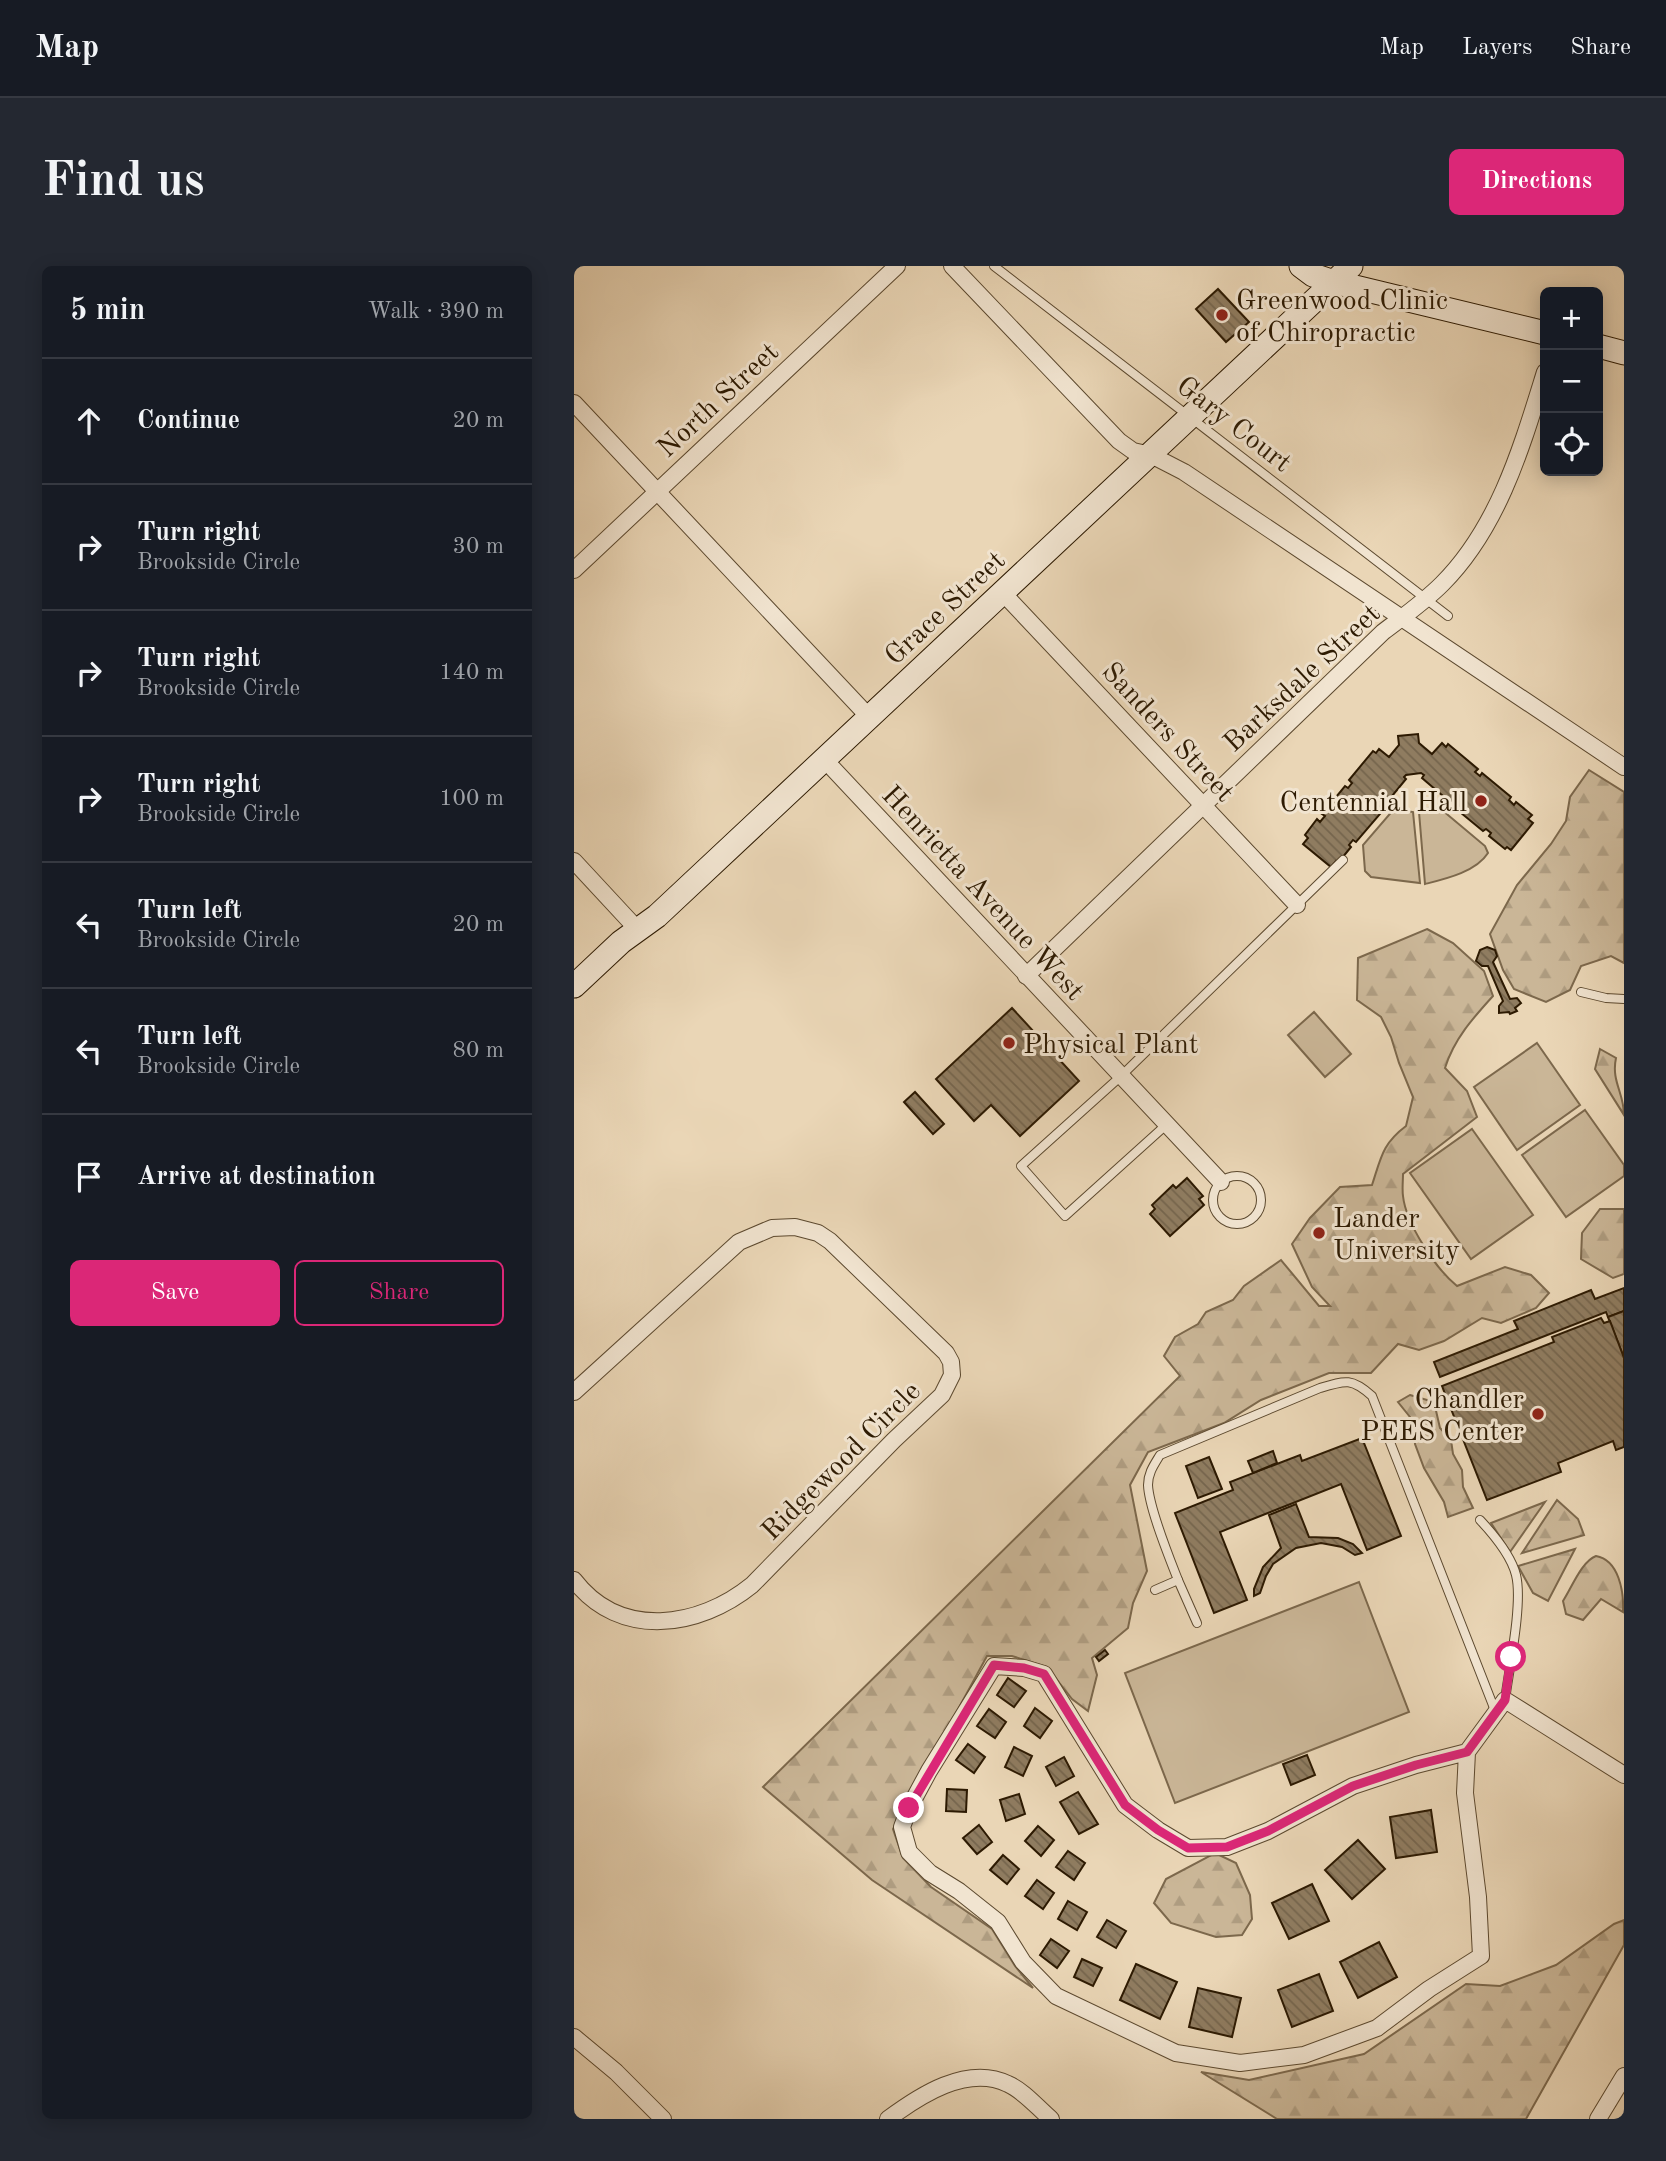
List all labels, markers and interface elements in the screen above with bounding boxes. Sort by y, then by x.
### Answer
text: Map [35,32,99,65]
text: Map [1380,36,1424,60]
text: Layers [1462,36,1532,60]
text: Share [1570,36,1631,60]
button: Directions [1449,149,1624,215]
text: Find us [42,158,205,207]
map controls [1540,287,1603,476]
button: + [1540,287,1603,350]
place label: Greenwood Clinic of Chiropractic [1236,288,1448,348]
text: 5 min [70,296,145,326]
text: Walk · 390 m [368,300,504,323]
marker: Greenwood Clinic of Chiropractic [1214,307,1230,323]
street label: North Street [653,338,785,464]
button: − [1540,350,1603,413]
street label: Gary Court [1171,372,1296,479]
icon: ahead [70,402,108,440]
text: Continue [137,408,240,434]
text: 20 m [453,409,504,432]
button: locate [1540,413,1603,476]
text: Turn right [137,520,260,546]
icon: right [70,528,108,566]
text: 30 m [453,535,504,558]
street label: Grace Street [881,547,1011,671]
text: Brookside Circle [137,551,300,574]
street label: Barksdale Street [1220,600,1387,758]
text: Turn right [137,646,260,672]
icon: right [70,654,108,692]
street label: Sanders Street [1095,658,1238,808]
text: 140 m [439,661,504,684]
text: Brookside Circle [137,677,300,700]
text: Turn right [137,772,260,798]
icon: right [70,780,108,818]
street label: Henrietta Avenue West [875,781,1088,1007]
text: 100 m [439,787,504,810]
place label: Centennial Hall [1280,790,1467,818]
marker: Centennial Hall [1473,793,1489,809]
text: Brookside Circle [137,803,300,826]
text: Turn left [137,898,242,924]
icon: left [70,906,108,944]
text: 20 m [453,913,504,936]
text: Brookside Circle [137,929,300,952]
text: Turn left [137,1024,242,1050]
icon: left [70,1032,108,1070]
place label: Physical Plant [1023,1032,1199,1060]
marker: Physical Plant [1001,1035,1017,1051]
text: 80 m [453,1039,504,1062]
text: Brookside Circle [137,1055,300,1078]
icon: arrive [70,1158,108,1196]
text: Arrive at destination [137,1164,376,1190]
place label: Lander University [1333,1206,1460,1266]
marker: Lander University [1311,1225,1327,1241]
button: Save [70,1260,280,1326]
button: Share [294,1260,504,1326]
street label: Ridgewood Circle [758,1378,927,1547]
place label: Chandler PEES Center [1360,1387,1524,1447]
marker: Chandler PEES Center [1530,1406,1546,1422]
route start [1495,1641,1526,1672]
route end [893,1792,924,1823]

